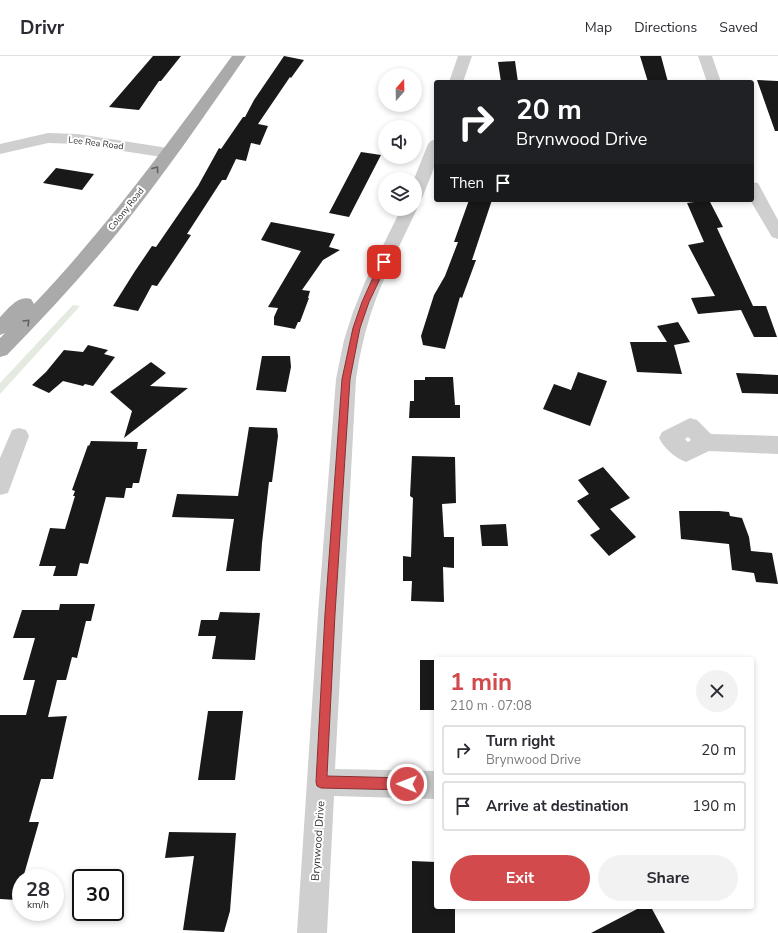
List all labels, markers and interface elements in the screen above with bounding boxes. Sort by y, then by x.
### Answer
text: Drivr [20,15,64,41]
text: Map [585,18,612,37]
text: Directions [634,18,697,37]
text: Saved [719,18,758,37]
north arrow [378,68,422,112]
map controls [378,68,422,216]
text: 20 m [516,91,582,129]
icon: right [450,96,502,148]
button: sound [378,120,422,164]
text: Brynwood Drive [516,127,647,151]
street label: Lee Rea Road [68,134,124,152]
one-way arrow [151,167,158,174]
button: layers [378,172,422,216]
icon: arrive [492,172,514,194]
text: Then [450,173,484,193]
street label: Colony Road [105,185,147,233]
pin [367,245,401,279]
icon: arrive [373,251,395,273]
one-way arrow [22,319,30,327]
text: 1 min [450,666,512,698]
button: close [696,670,738,712]
text: 210 m · 07:08 [450,697,532,715]
text: Turn right [486,731,555,751]
icon: right [452,739,474,761]
text: 20 m [701,740,736,760]
text: Brynwood Drive [486,751,581,769]
position arrow [386,763,428,805]
icon: arrive [452,795,474,817]
text: Arrive at destination [486,796,629,816]
text: 190 m [692,796,736,816]
street label: Brynwood Drive [308,800,328,882]
button: Exit [450,855,590,901]
button: Share [598,855,738,901]
speed limit sign: 30 [72,869,124,921]
text: 28 [26,876,50,903]
text: km/h [27,898,49,912]

